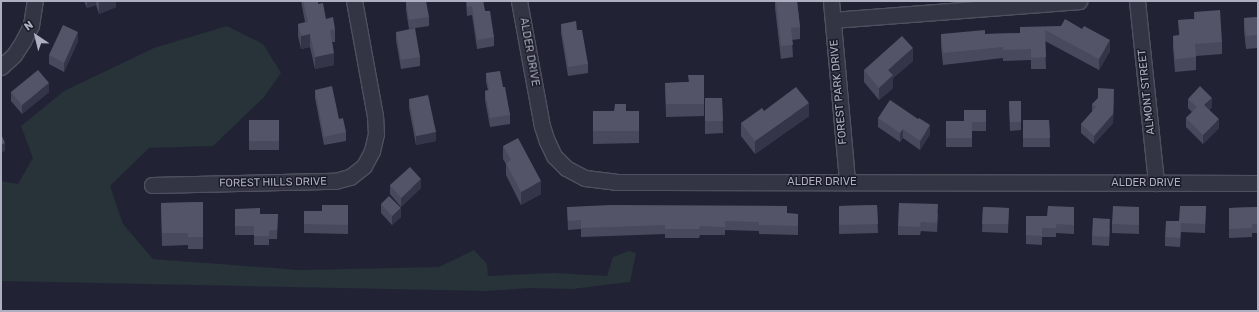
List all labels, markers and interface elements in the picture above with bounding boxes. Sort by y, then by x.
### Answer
north arrow [16,16,56,56]
street label: ALDER DRIVE [516,17,542,87]
text: N [22,18,36,33]
street label: FOREST PARK DRIVE [828,39,850,145]
street label: ALMONT STREET [1136,48,1158,136]
street label: FOREST HILLS DRIVE [219,175,327,191]
street label: ALDER DRIVE [787,175,857,189]
street label: ALDER DRIVE [1111,176,1181,190]

